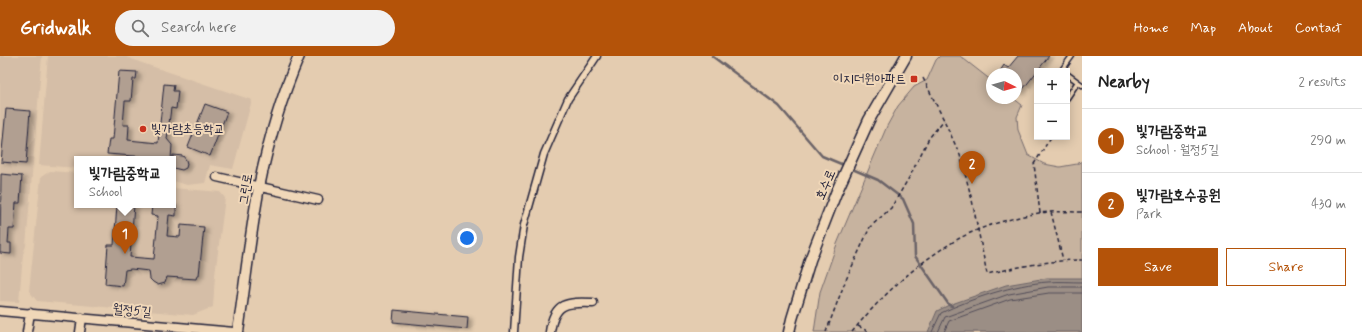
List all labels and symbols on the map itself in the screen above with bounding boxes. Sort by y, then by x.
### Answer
north arrow [986,68,1022,104]
place label: 이지더원아파트 [833,71,906,88]
marker: 이지더원아파트 [909,74,919,84]
place label: 빛가람초등학교 [151,121,224,138]
marker: 빛가람초등학교 [138,124,148,134]
pin: 2 [959,151,985,184]
street label: 호수로 [812,167,840,203]
street label: 그린로 [235,172,257,206]
pin: 1 [112,221,138,254]
your location [457,228,477,248]
street label: 월정5길 [112,301,152,321]

